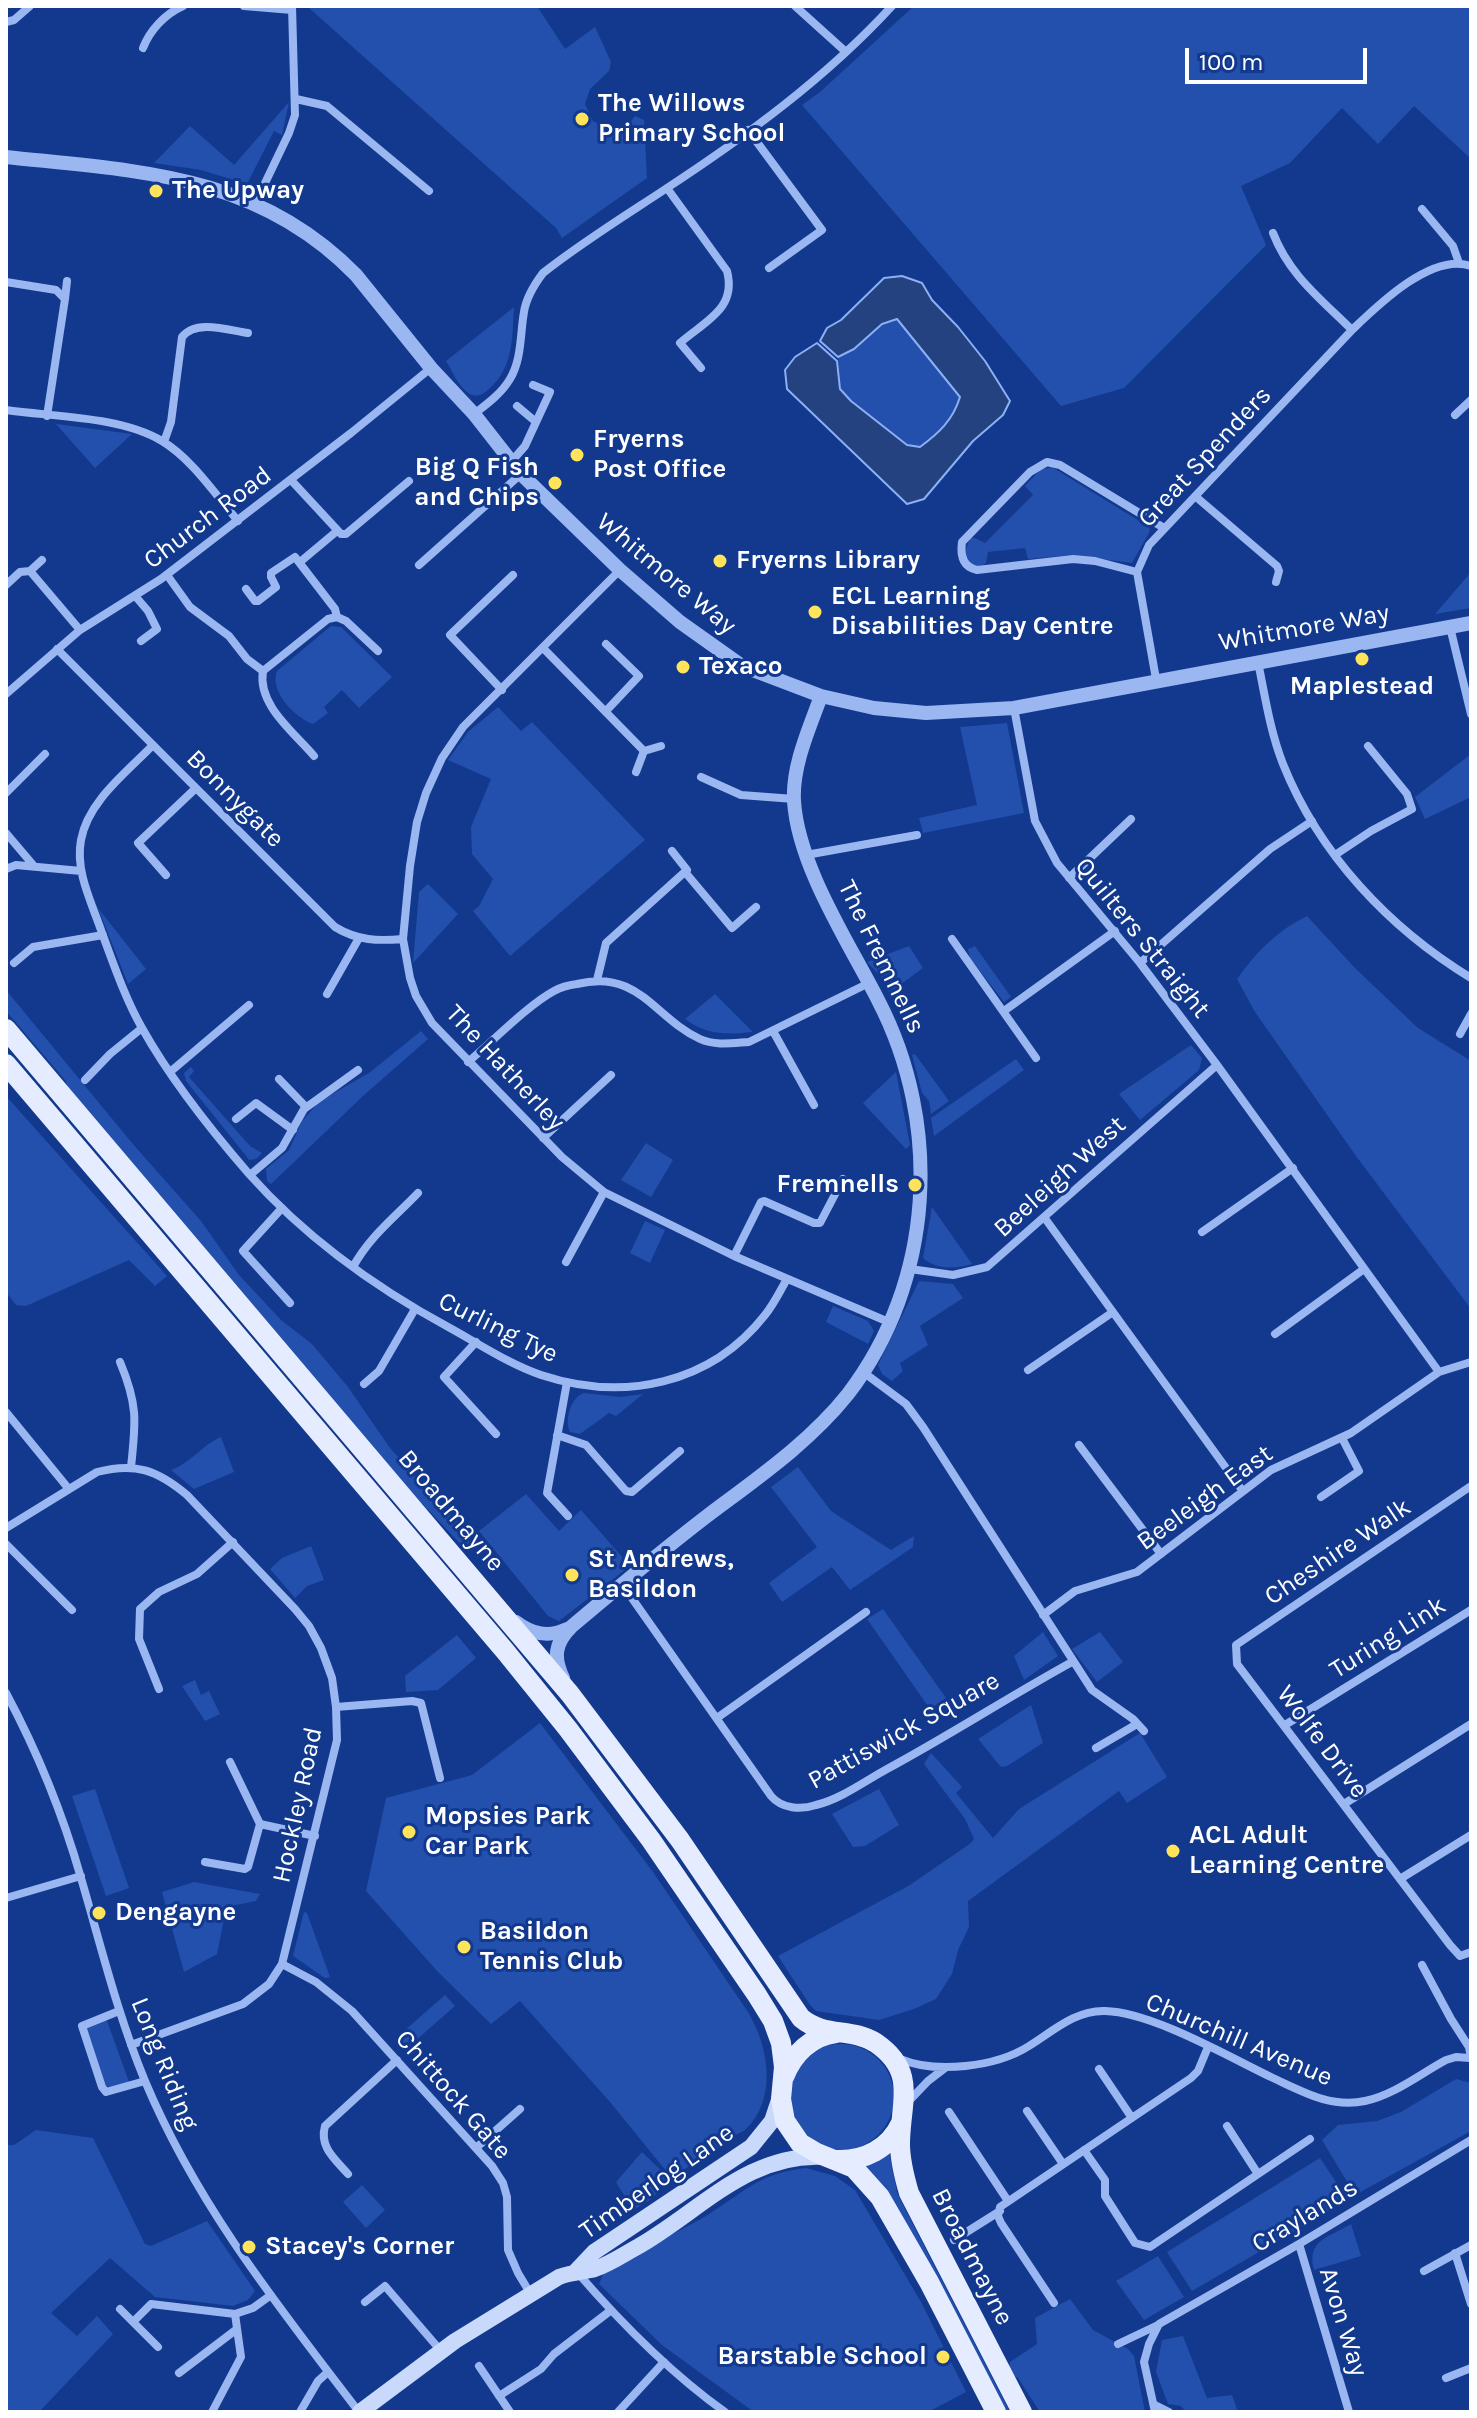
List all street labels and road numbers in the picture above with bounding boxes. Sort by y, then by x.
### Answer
street label: Great Spenders [1132,380,1278,534]
street label: Church Road [138,460,278,576]
street label: Whitmore Way [590,507,742,641]
street label: Whitmore Way [1216,598,1392,658]
street label: Bonnygate [180,744,290,854]
street label: Quilters Straight [1068,852,1216,1024]
street label: The Fremnells [831,875,931,1039]
street label: The Hatherley [439,999,571,1137]
street label: Beeleigh West [988,1110,1132,1244]
street label: Curling Tye [433,1286,563,1370]
street label: Beeleigh East [1131,1438,1279,1558]
street label: Broadmayne [391,1444,511,1578]
street label: Cheshire Walk [1259,1492,1417,1612]
street label: Turing Link [1324,1590,1452,1686]
street label: Pattiswick Square [803,1665,1005,1797]
street label: Wolfe Drive [1270,1679,1374,1805]
street label: Hockley Road [266,1724,330,1886]
street label: Churchill Avenue [1141,1987,1337,2093]
street label: Long Riding [123,1993,205,2135]
street label: Chittock Gate [388,2024,518,2166]
street label: Timberlog Lane [574,2117,740,2247]
street label: Craylands [1246,2172,1364,2260]
street label: Broadmayne [924,2183,1020,2331]
street label: Avon Way [1312,2264,1374,2380]

